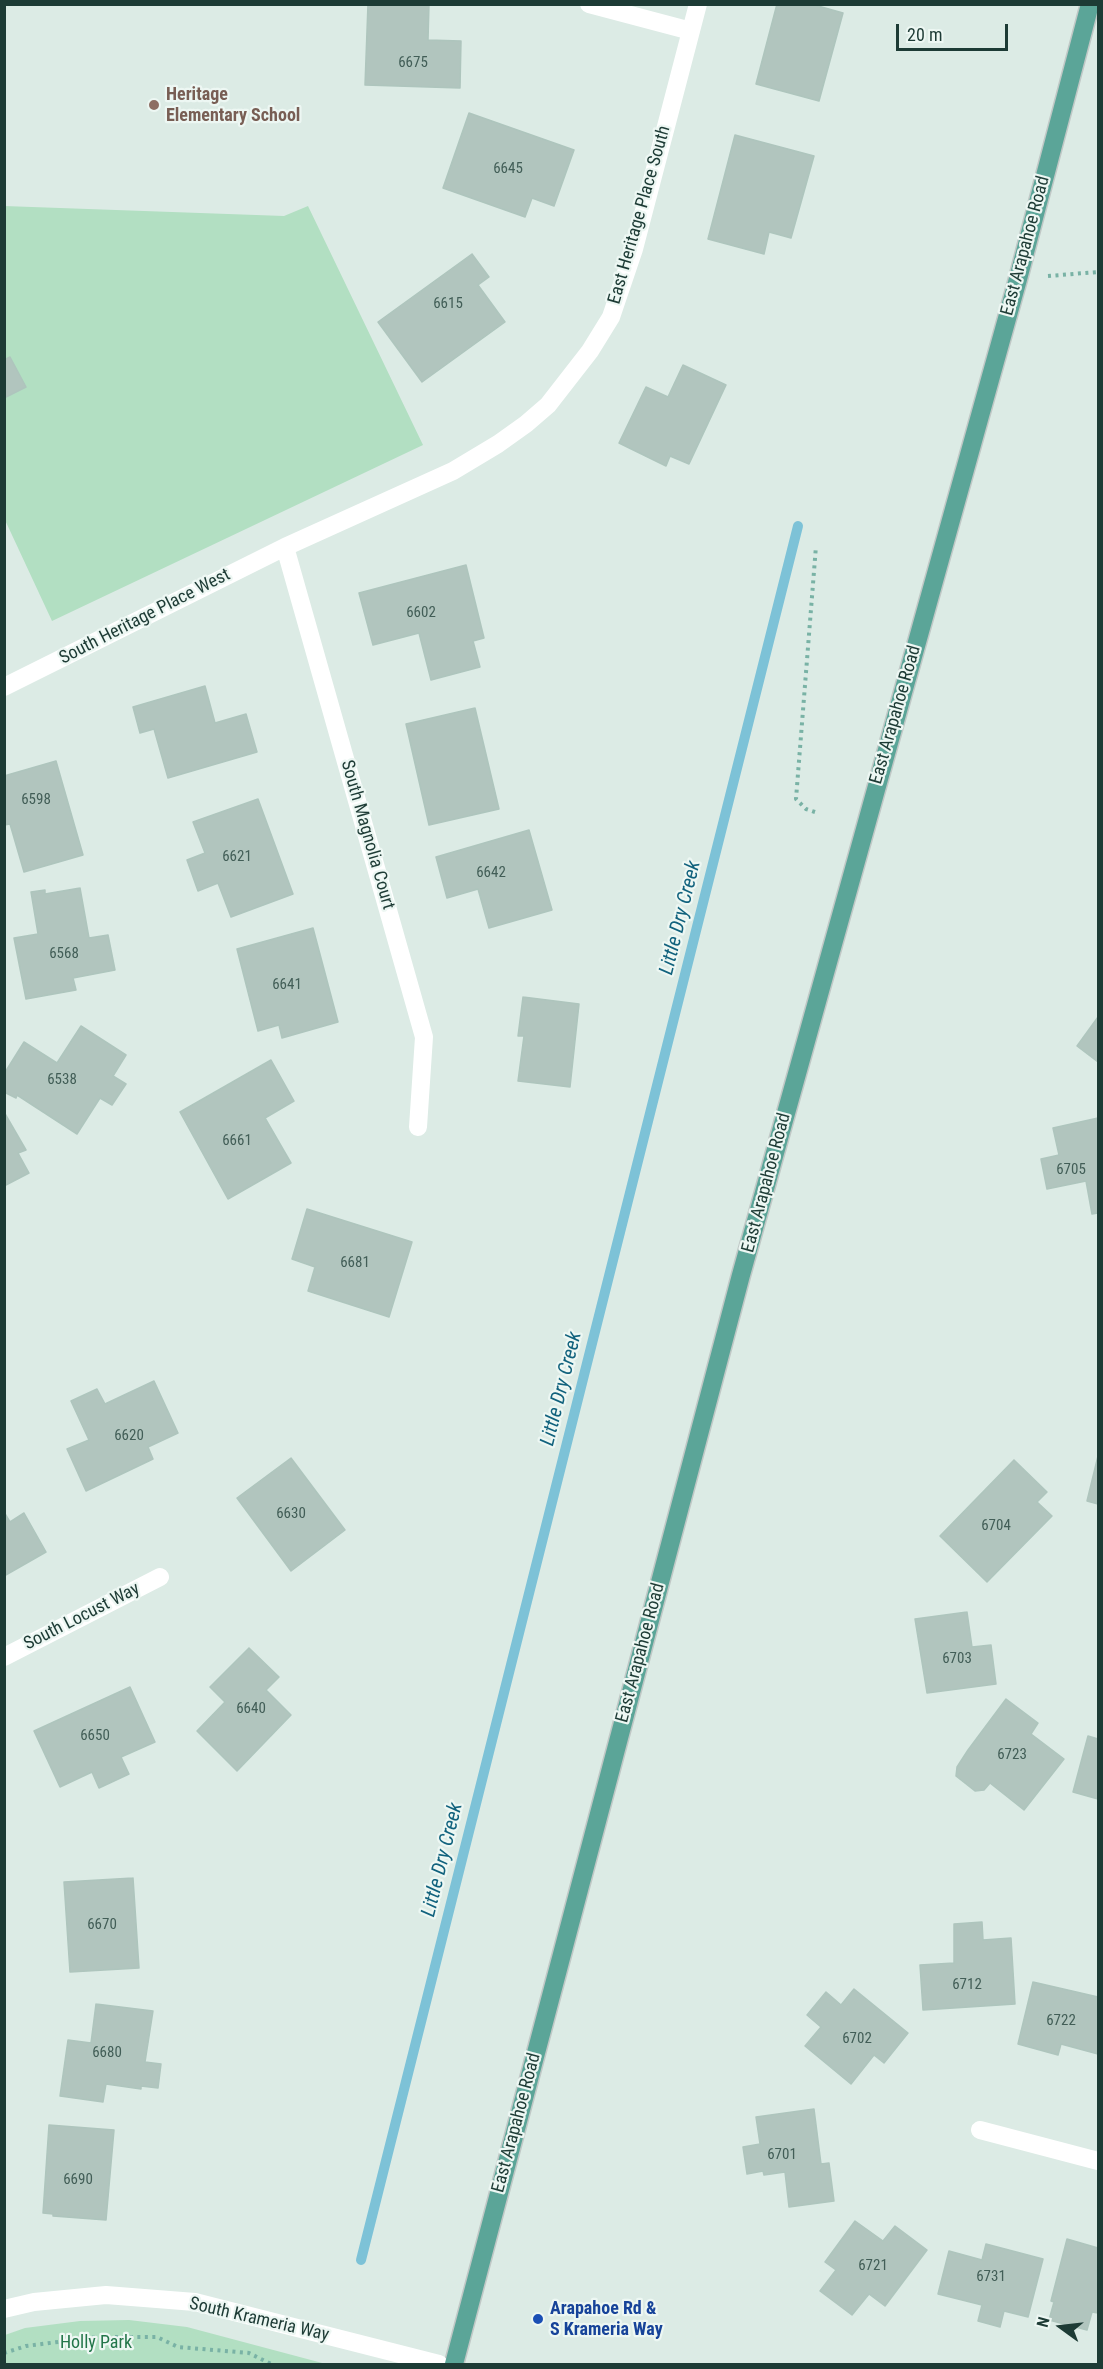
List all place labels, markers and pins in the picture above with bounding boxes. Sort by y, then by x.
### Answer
place label: Heritage Elementary School [166,84,300,127]
marker: Heritage Elementary School [147,98,161,112]
place label: Arapahoe Rd & S Krameria Way [550,2298,663,2340]
marker: Arapahoe Rd & S Krameria Way [531,2312,545,2326]

